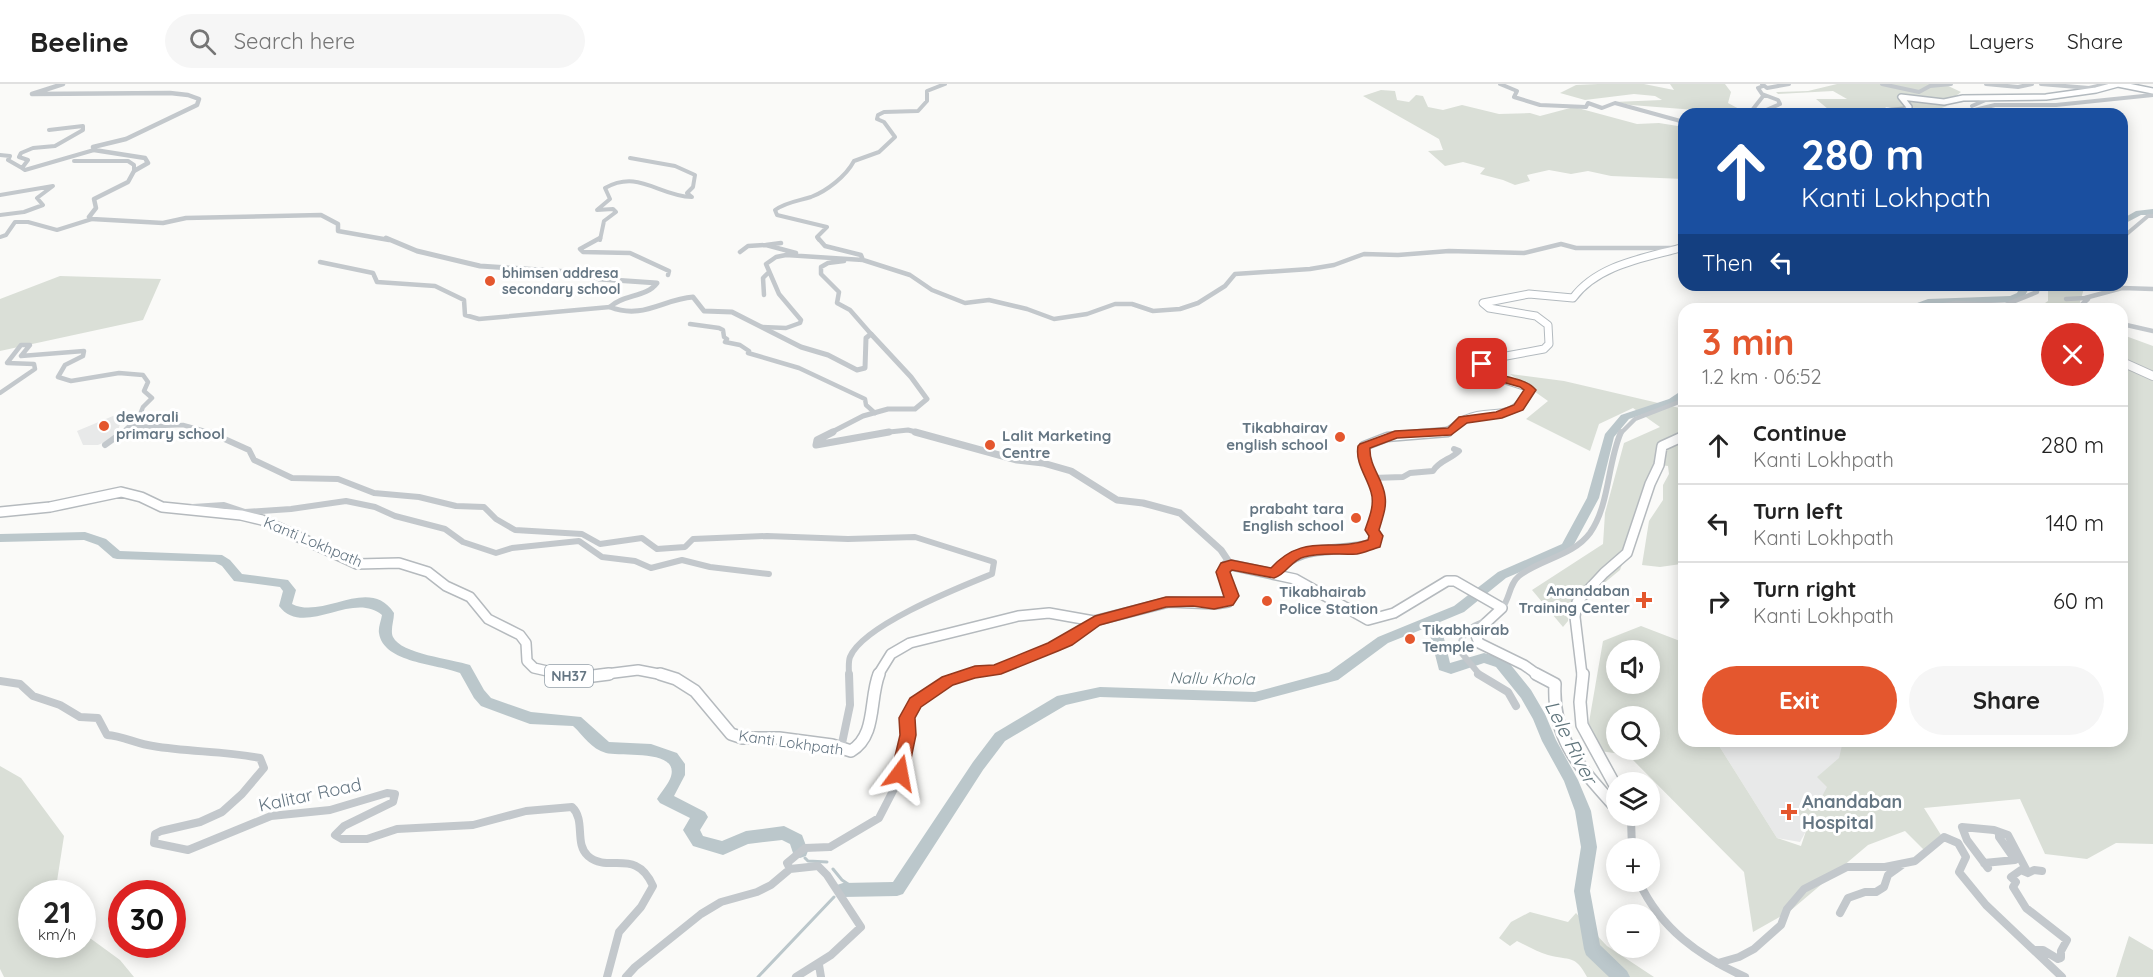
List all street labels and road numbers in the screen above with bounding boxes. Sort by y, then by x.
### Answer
street label: Kanti Lokhpath [261,512,365,571]
road number: NH37 [545,665,593,687]
street label: Kanti Lokhpath [737,726,845,759]
street label: Kalitar Road [256,772,363,817]

